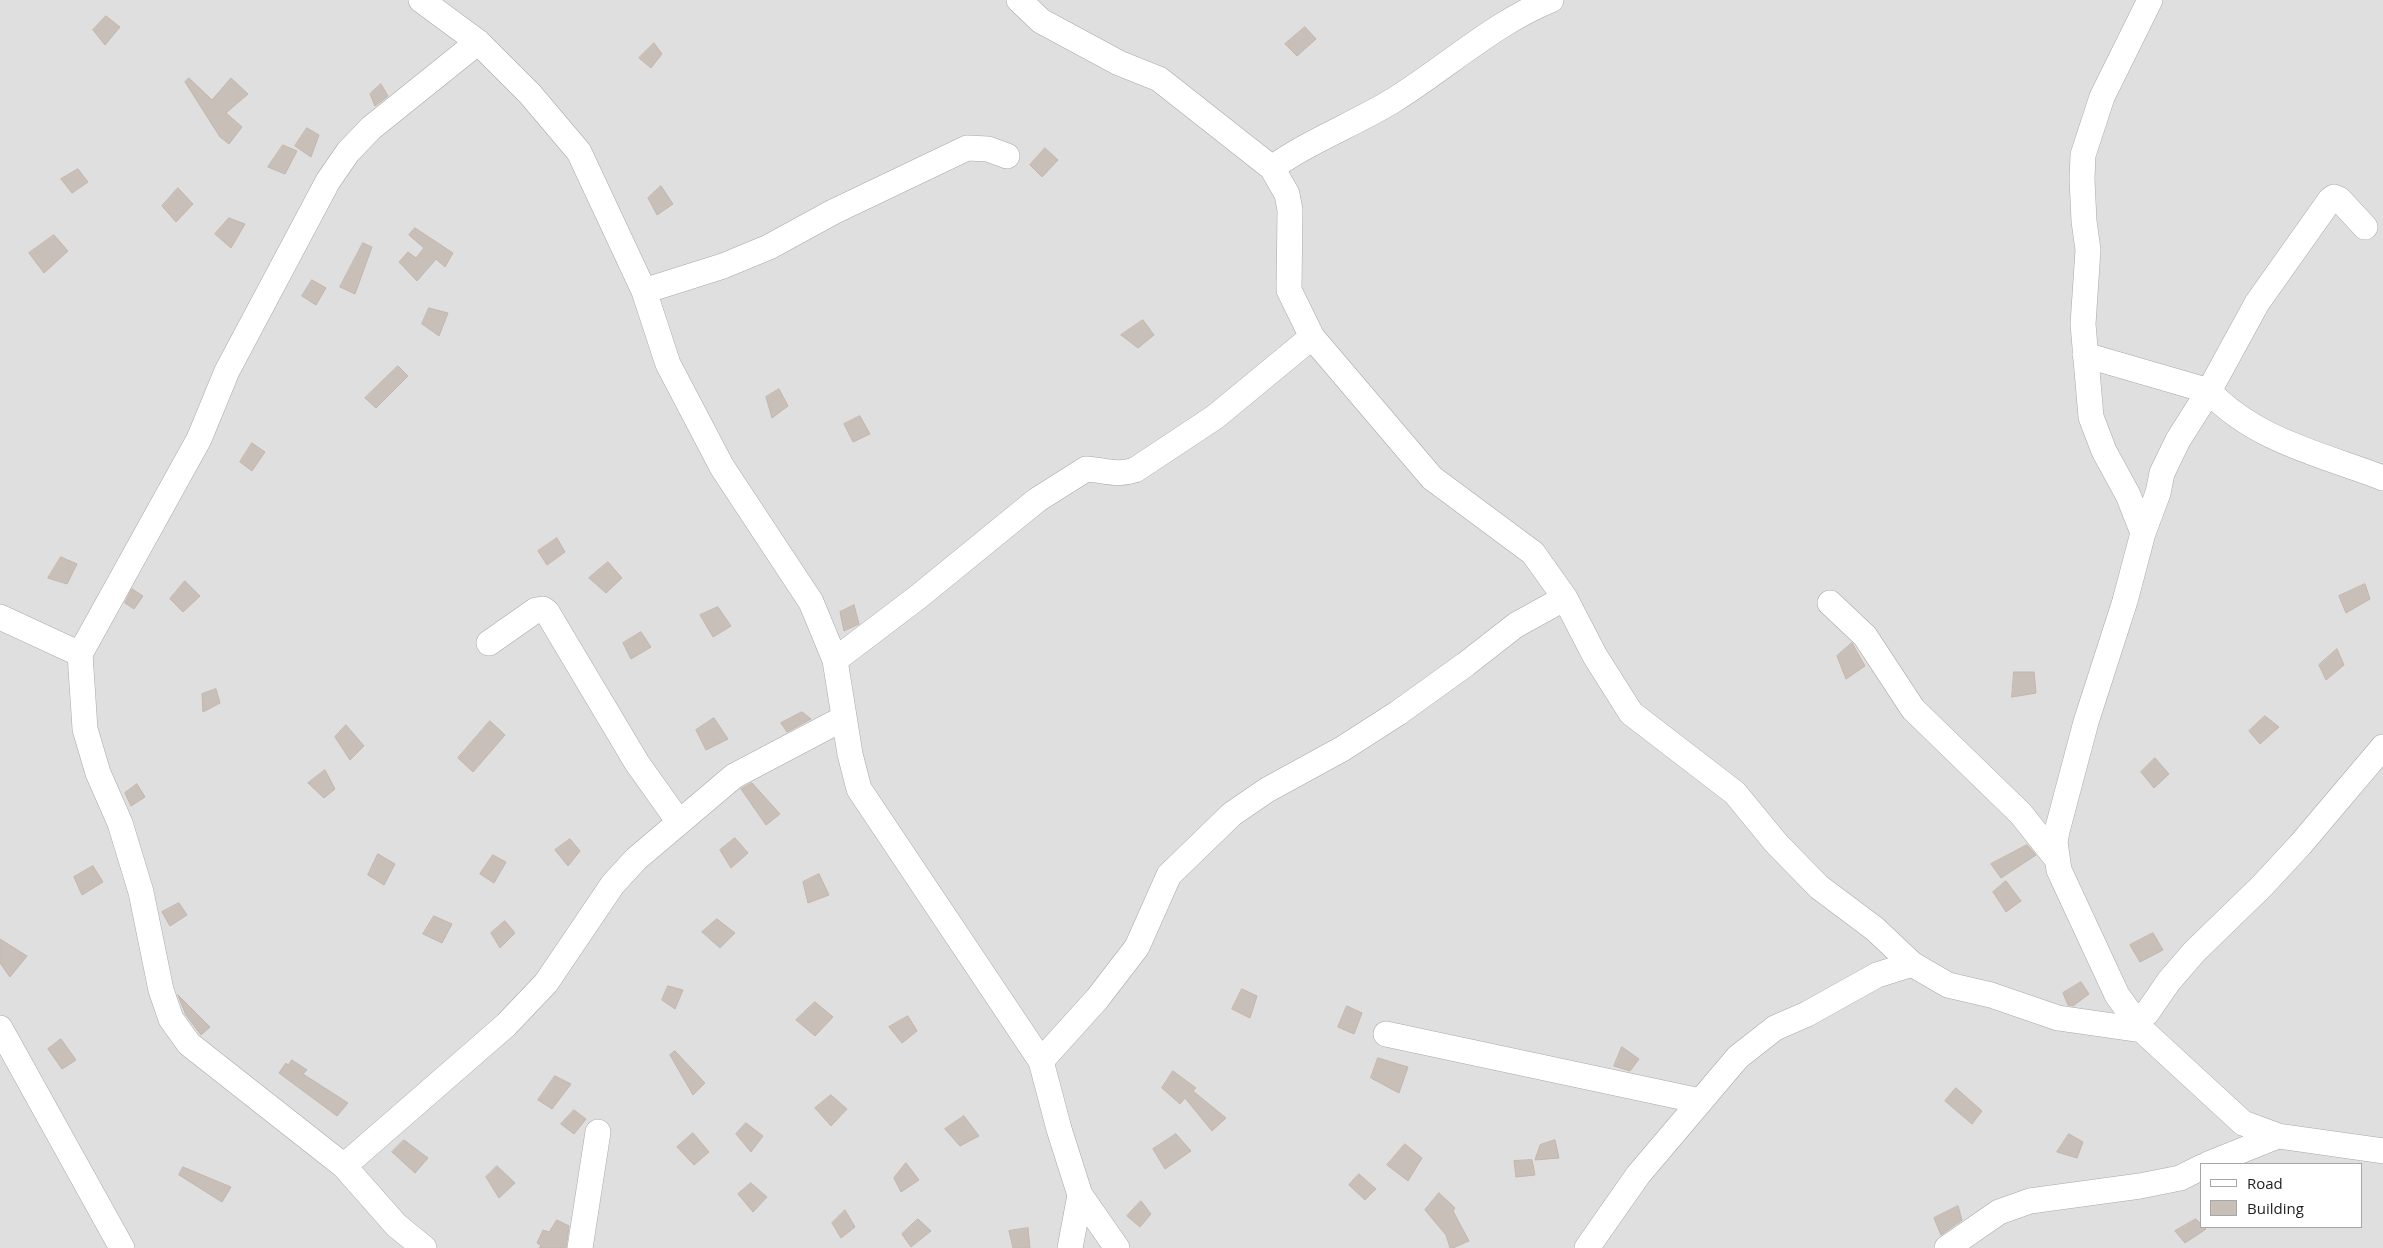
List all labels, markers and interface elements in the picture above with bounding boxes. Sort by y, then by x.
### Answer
legend [2200,1163,2363,1228]
text: Road [2247,1173,2283,1193]
text: Building [2247,1198,2304,1218]

